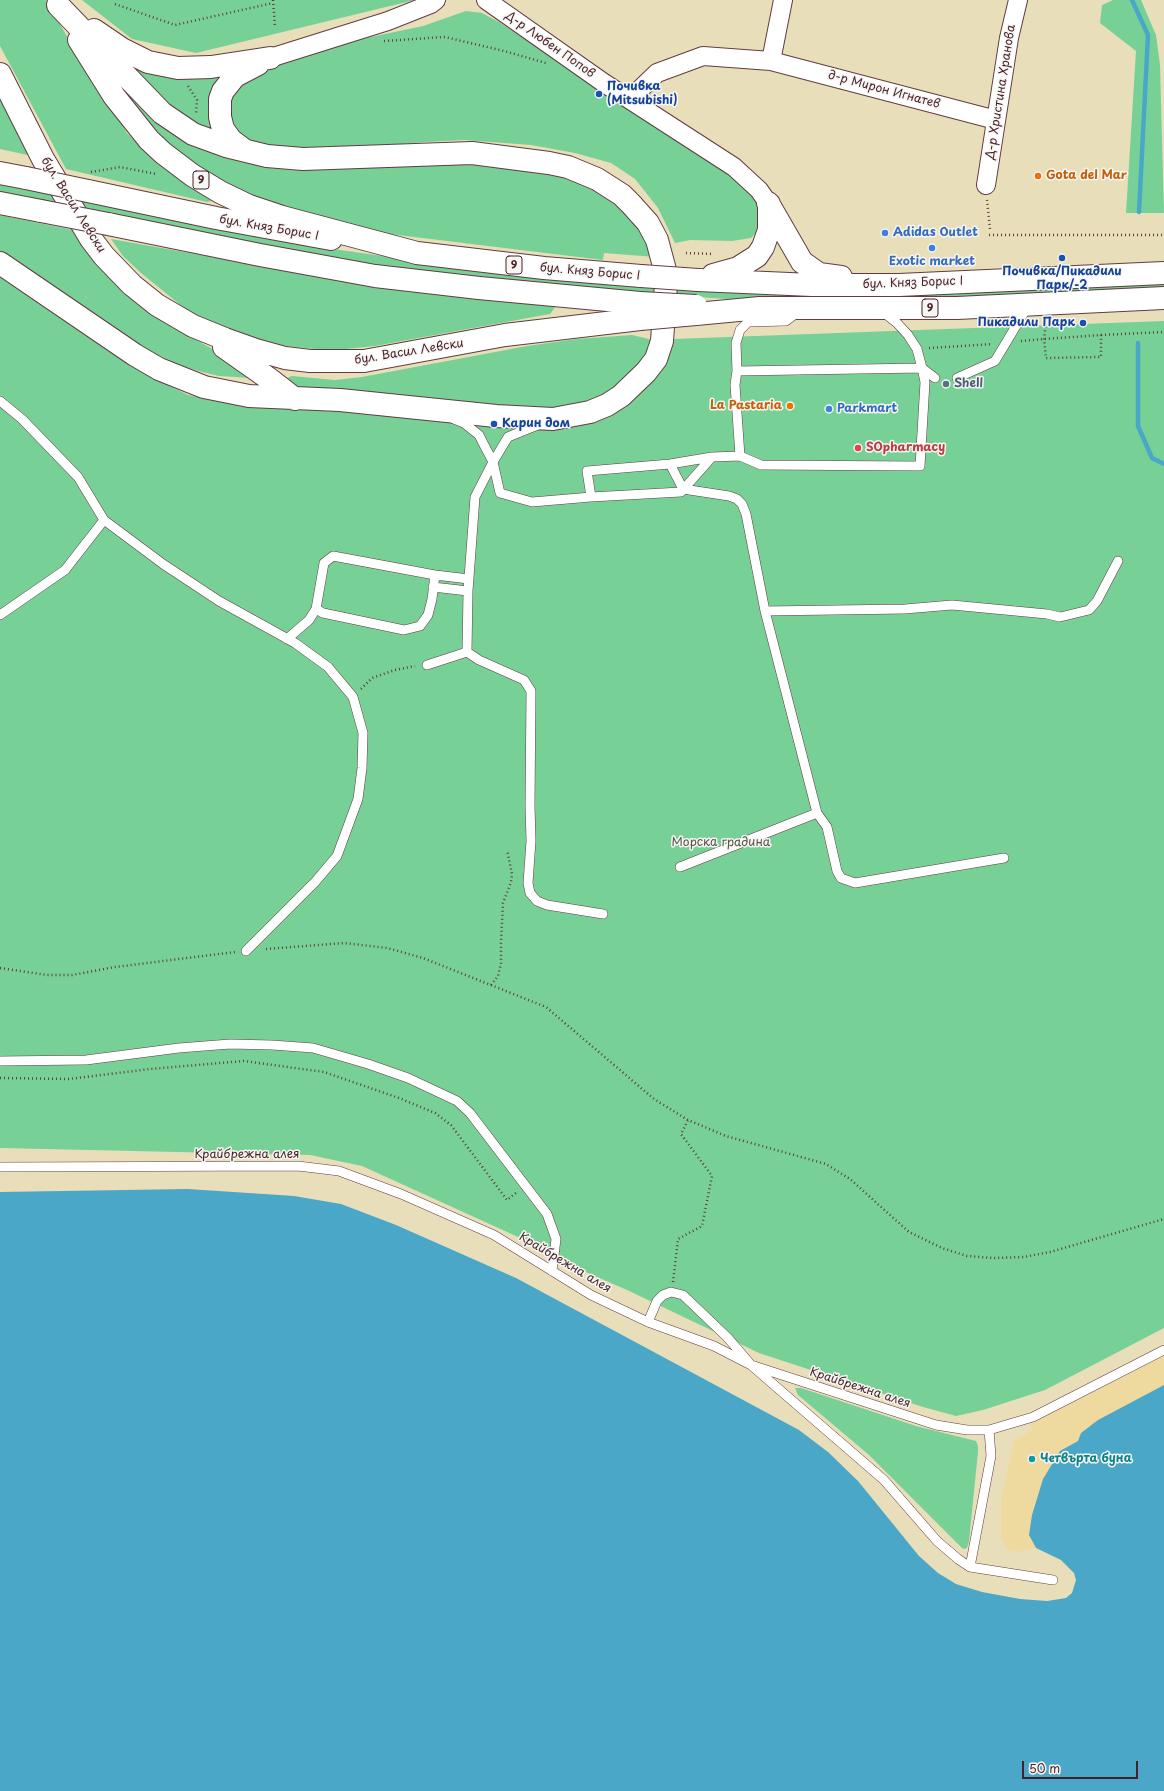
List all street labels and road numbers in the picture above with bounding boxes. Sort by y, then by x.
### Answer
street label: Д-р Любен Попов [503,9,597,81]
street label: Д-р Христина Хранова [983,24,1019,160]
street label: д-р Мирон Игнатев [826,68,942,112]
street label: бул. Васил Левски [38,154,108,256]
road number: 9 [193,171,209,189]
street label: бул. Княз Борис I [218,212,320,244]
road number: 9 [506,256,522,274]
street label: бул. Княз Борис I [539,260,641,284]
street label: бул. Княз Борис I [862,274,964,292]
road number: 9 [922,299,938,317]
street label: бул. Васил Левски [353,336,465,368]
street label: Крайбрежна алея [194,1148,300,1162]
street label: Крайбрежна алея [516,1230,614,1296]
street label: Крайбрежна алея [808,1365,912,1411]

